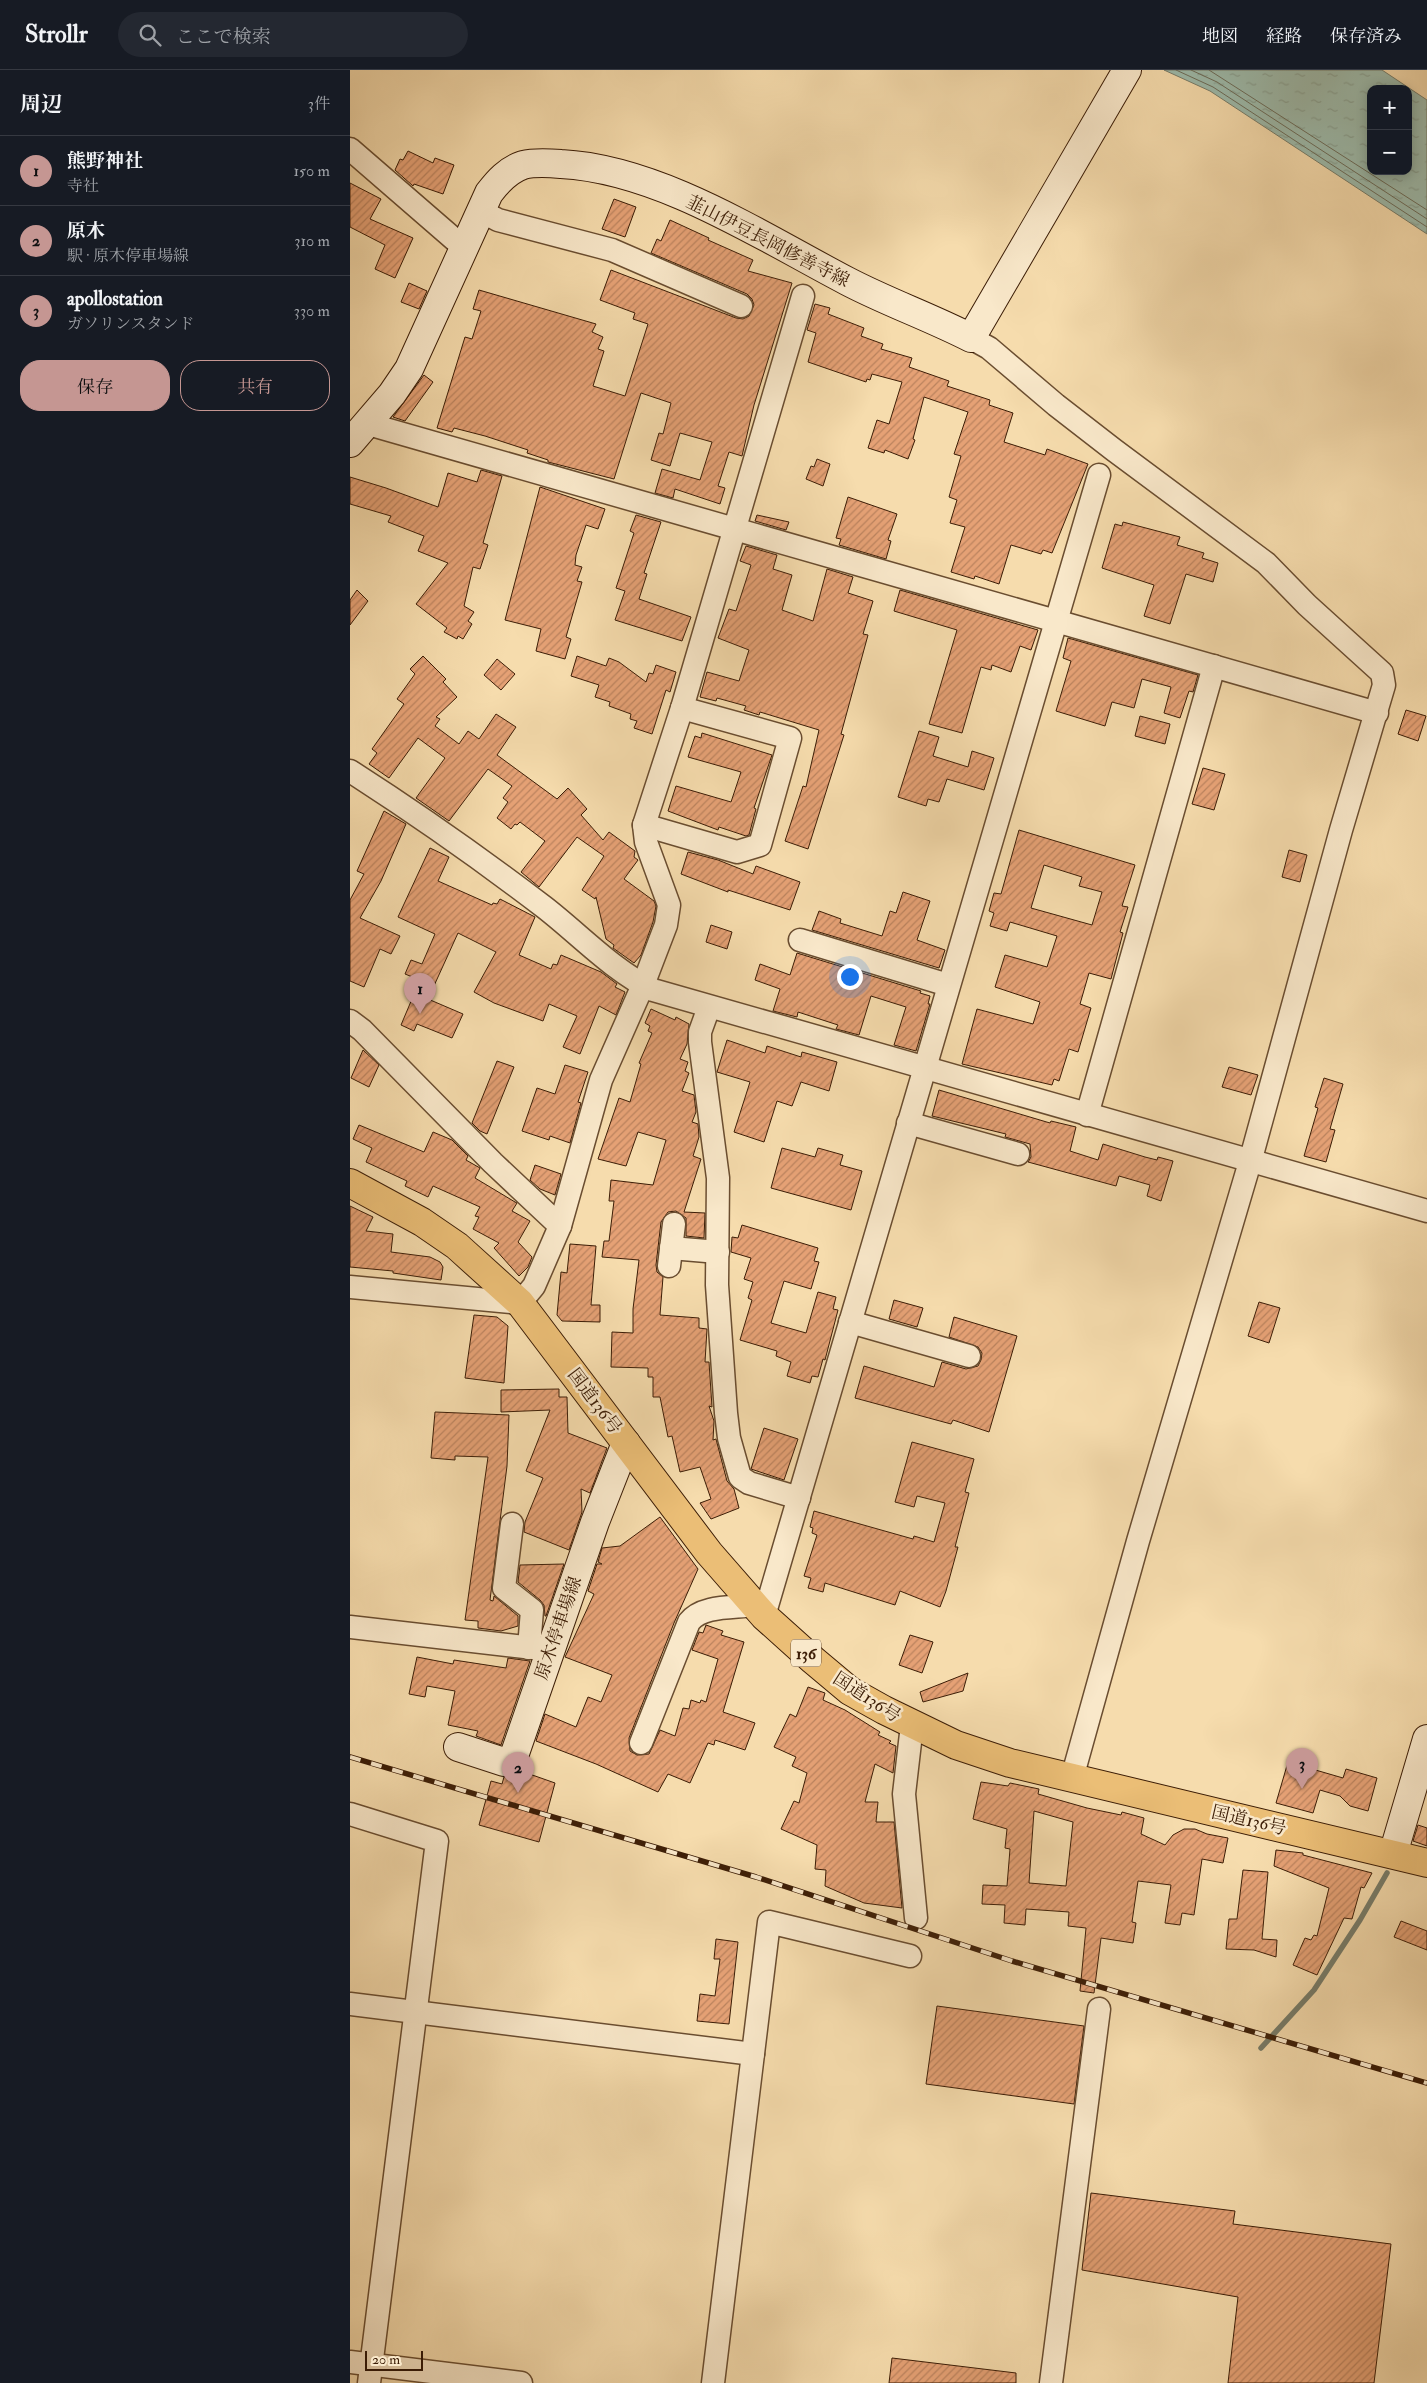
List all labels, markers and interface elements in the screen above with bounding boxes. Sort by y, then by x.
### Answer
search box [118,12,468,57]
text: Strollr [25,19,88,50]
icon: search [136,21,164,49]
text: ここで検索 [176,25,271,49]
text: 地図 [1202,25,1238,48]
text: 経路 [1266,25,1302,48]
text: 保存済み [1330,25,1402,48]
map controls [1367,85,1412,175]
button: + [1367,85,1412,130]
text: 周辺 [20,91,62,118]
text: 3件 [308,94,330,114]
button: − [1367,130,1412,175]
text: 熊野神社 [67,149,143,173]
text: 1 [33,161,39,181]
text: 150 m [293,161,330,181]
text: 寺社 [67,176,99,196]
street label: 韮山伊豆長岡修善寺線 [682,190,853,293]
text: 原木 [67,219,105,243]
text: 2 [32,231,40,251]
text: 310 m [294,231,330,251]
text: 駅 · 原木停車場線 [67,246,189,266]
text: apollostation [67,287,163,311]
text: 3 [33,301,39,321]
text: 330 m [294,301,330,321]
text: ガソリンスタンド [67,314,195,334]
button: 保存 [20,360,170,411]
button: 共有 [180,360,330,411]
your location [837,964,863,990]
pin: 1 [404,973,436,1014]
street label: 国道136号 [562,1364,627,1439]
street label: 原木停車場線 [530,1573,587,1683]
road number: 136 [791,1640,821,1666]
street label: 国道136号 [828,1667,905,1728]
pin: 3 [1286,1748,1318,1789]
pin: 2 [502,1752,534,1793]
street label: 国道136号 [1209,1801,1289,1840]
scale bar [365,2348,422,2371]
text: 20 m [372,2351,400,2368]

